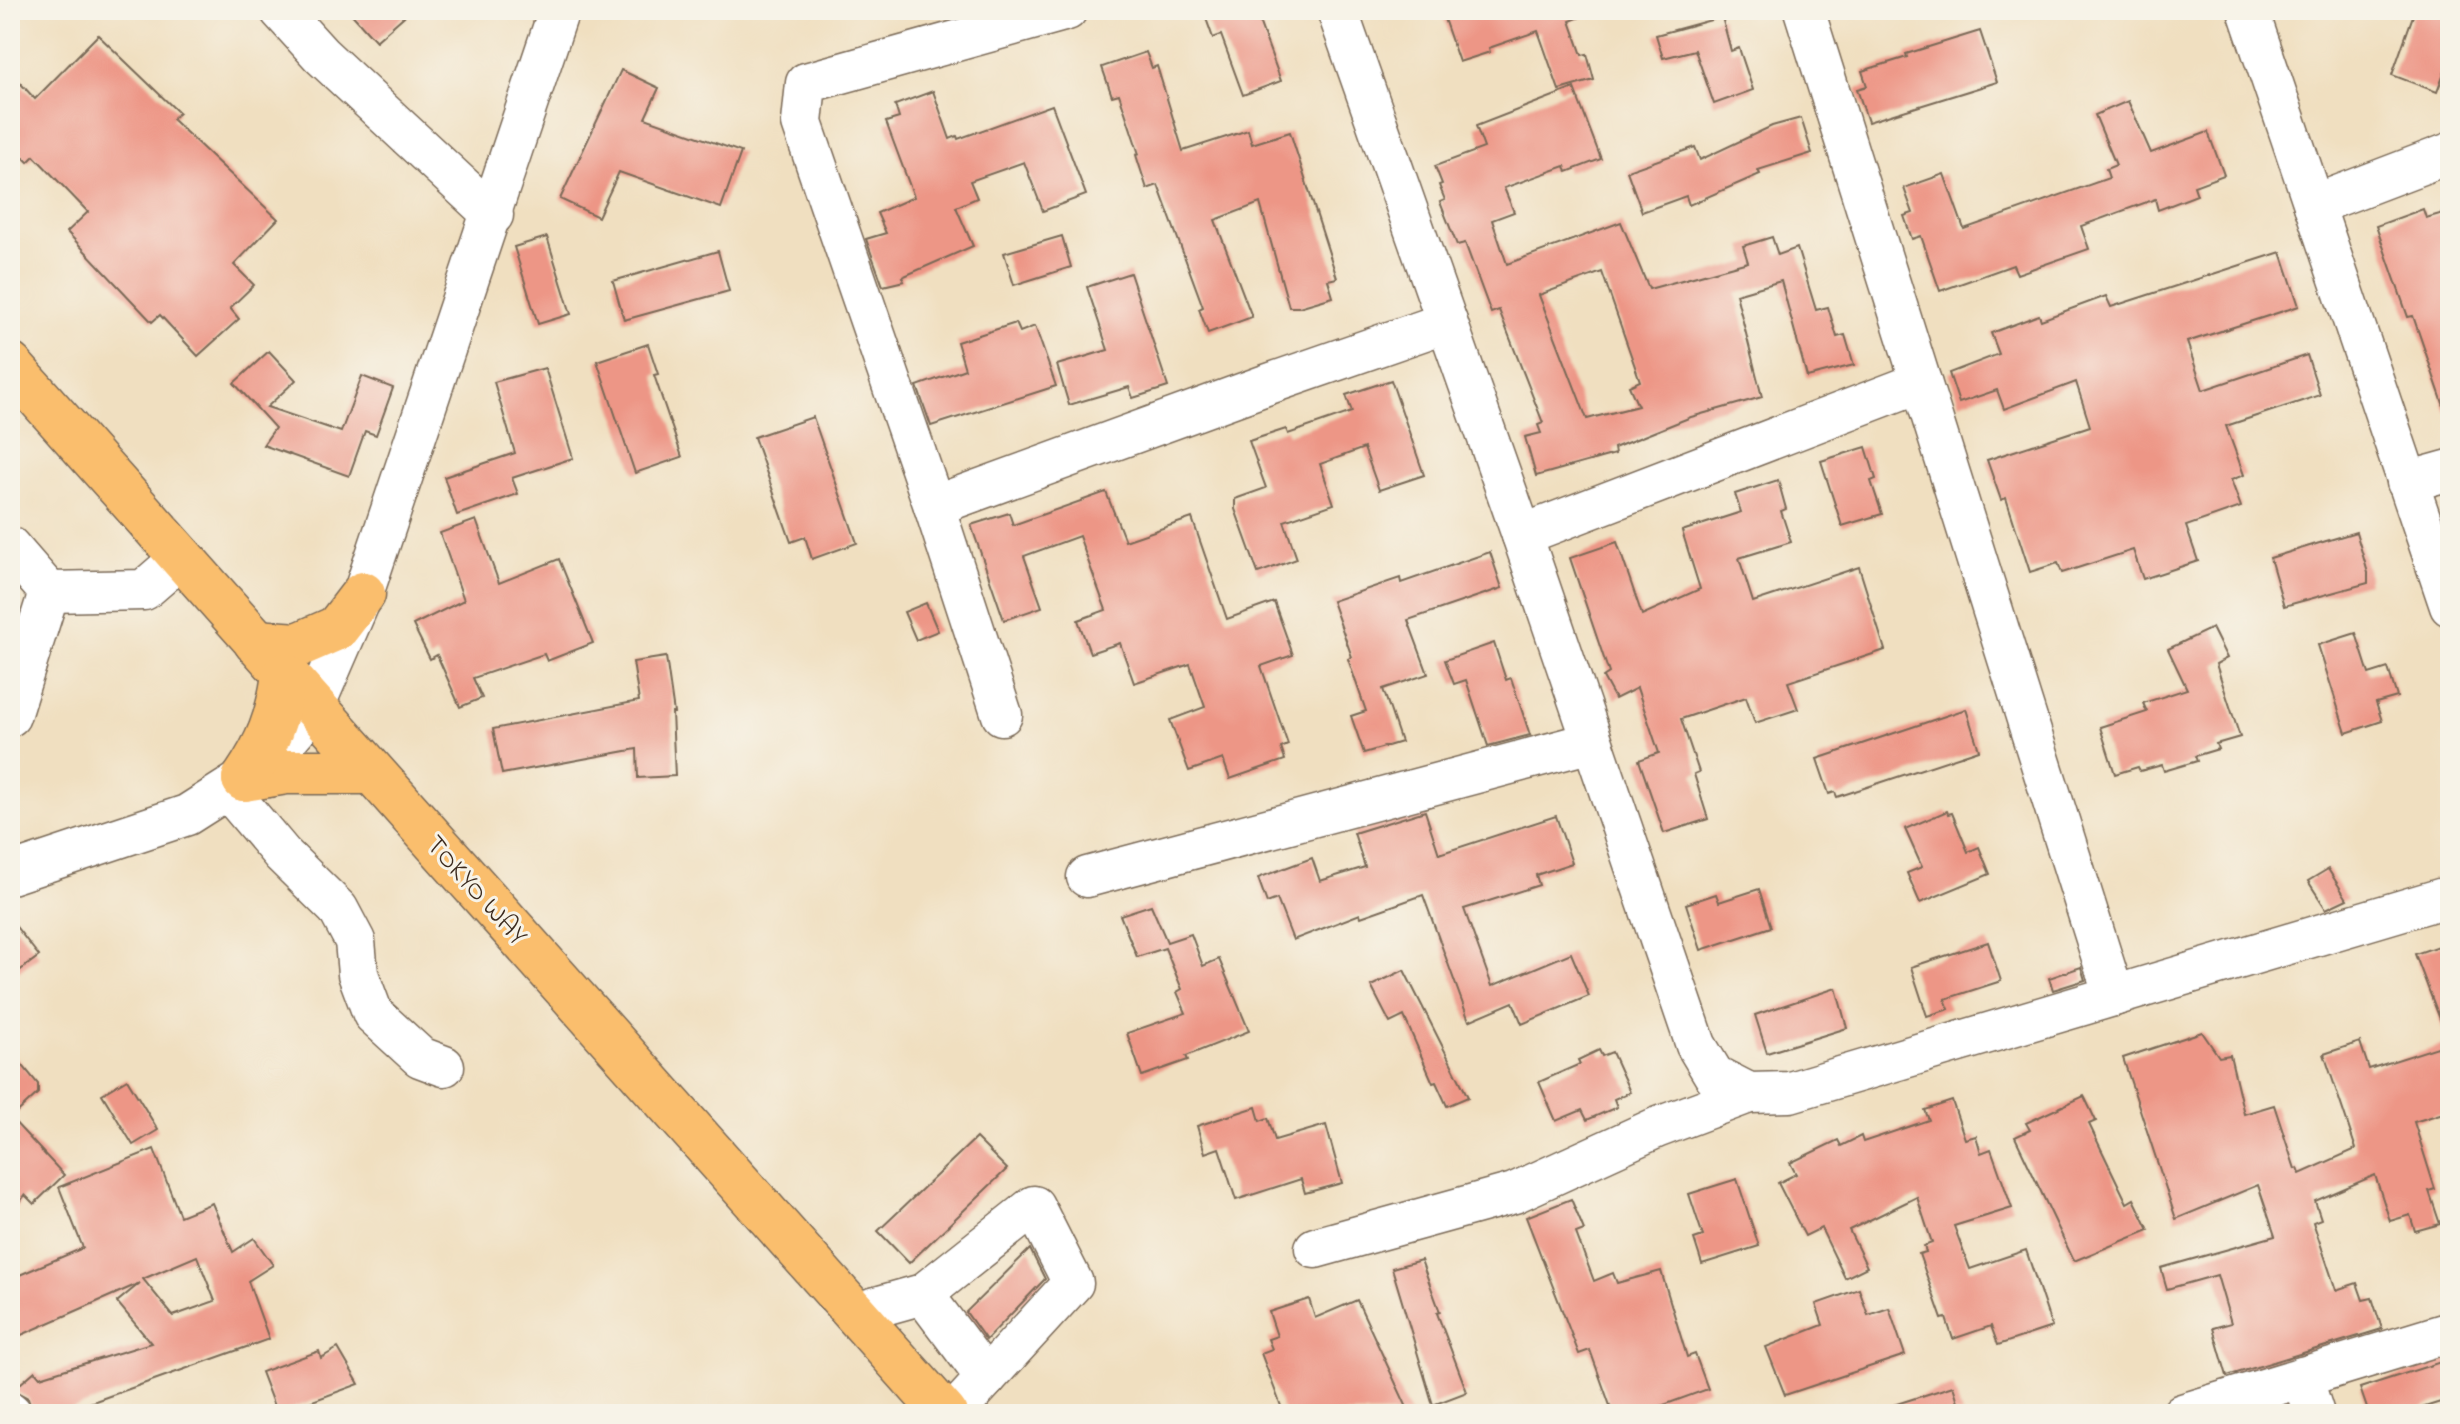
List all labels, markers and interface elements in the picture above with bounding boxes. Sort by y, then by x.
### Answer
street label: TOKYO WAY [415,827,536,956]

